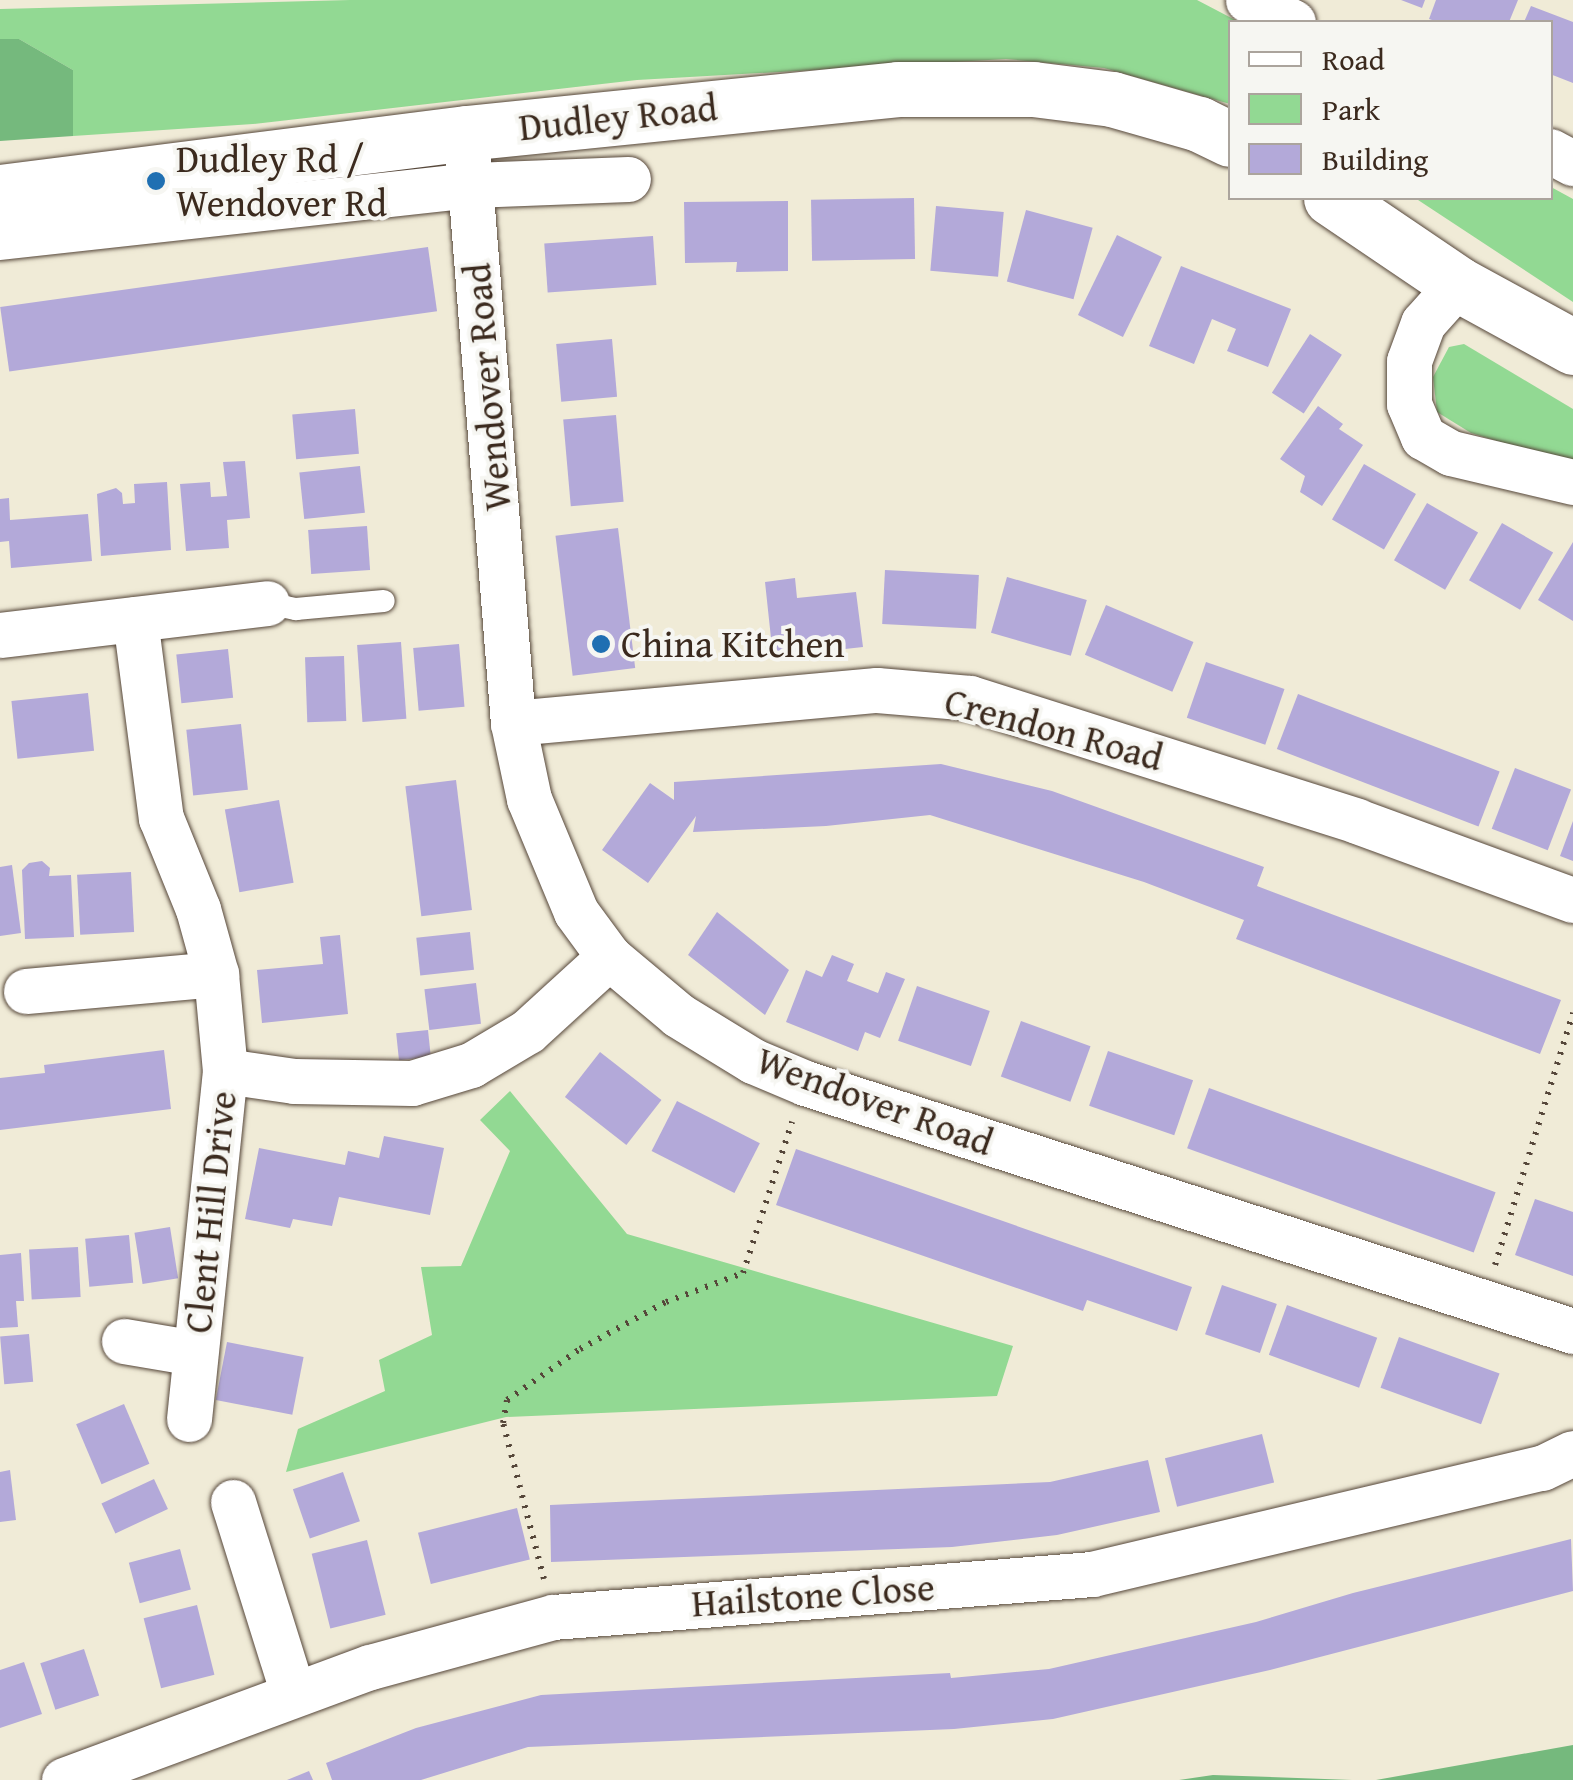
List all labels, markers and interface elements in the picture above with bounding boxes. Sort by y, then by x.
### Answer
legend [1228,20,1553,200]
text: Road [1322,37,1385,81]
street label: Dudley Road [517,84,719,150]
text: Park [1322,87,1380,131]
place label: Dudley Rd / Wendover Rd [176,136,387,225]
text: Building [1322,137,1428,181]
marker: Dudley Rd / Wendover Rd [145,170,167,192]
street label: Wendover Road [453,261,521,513]
place label: China Kitchen [621,621,845,667]
marker: China Kitchen [590,633,612,655]
street label: Crendon Road [940,678,1168,780]
street label: Wendover Road [751,1037,999,1165]
street label: Clent Hill Drive [175,1089,245,1335]
street label: Hailstone Close [690,1564,936,1626]

